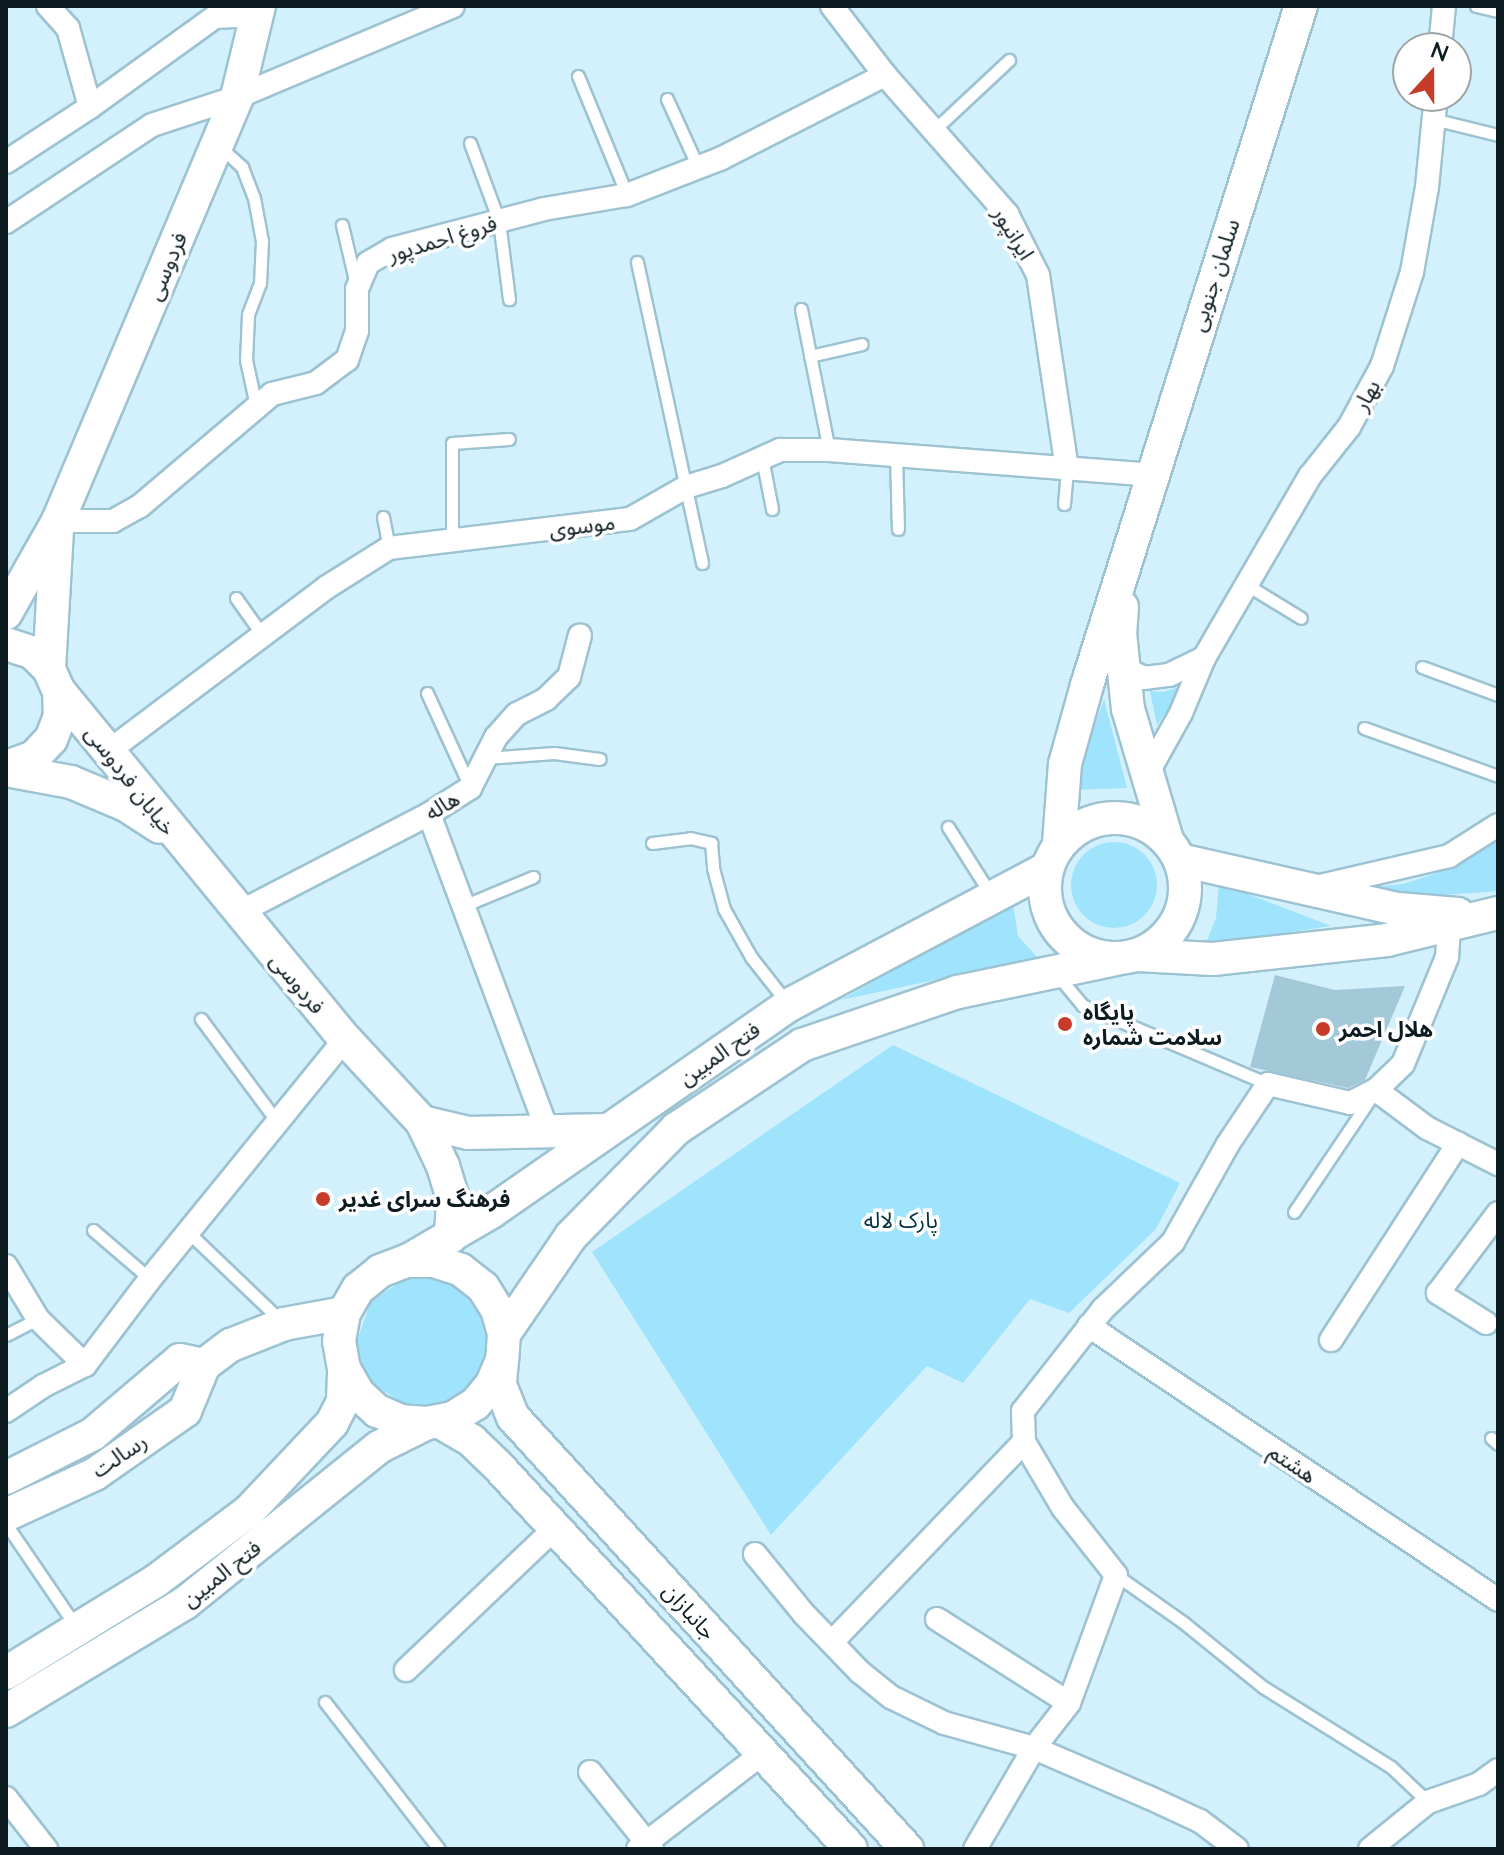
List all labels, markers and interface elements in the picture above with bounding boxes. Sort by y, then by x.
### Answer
north arrow [1392,32,1472,112]
text: N [1427,35,1453,67]
street label: ایرانپور [988,201,1040,265]
street label: فروغ احمدپور [384,209,500,267]
street label: سلمان جنوبی [1183,215,1245,335]
street label: فردوسی [140,228,192,304]
street label: بهار [1347,375,1385,415]
street label: موسوی [547,508,617,542]
street label: خیابان فردوسی [80,720,182,840]
street label: هاله [420,785,464,825]
street label: فردوسی [265,947,331,1019]
place label: پایگاه سلامت شماره [1083,998,1222,1050]
marker: پایگاه سلامت شماره [1054,1013,1076,1035]
street label: فتح المبین [673,1015,765,1091]
place label: هلال احمر [1339,1016,1433,1042]
marker: هلال احمر [1314,1020,1332,1038]
place label: فرهنگ سرای غدیر [339,1186,510,1212]
marker: فرهنگ سرای غدیر [314,1190,332,1208]
park label: پارک لاله [864,1207,938,1233]
street label: رسالت [86,1427,152,1483]
street label: هشتم [1264,1438,1322,1488]
street label: فتح المبین [176,1534,266,1612]
street label: جانبازان [658,1577,722,1645]

